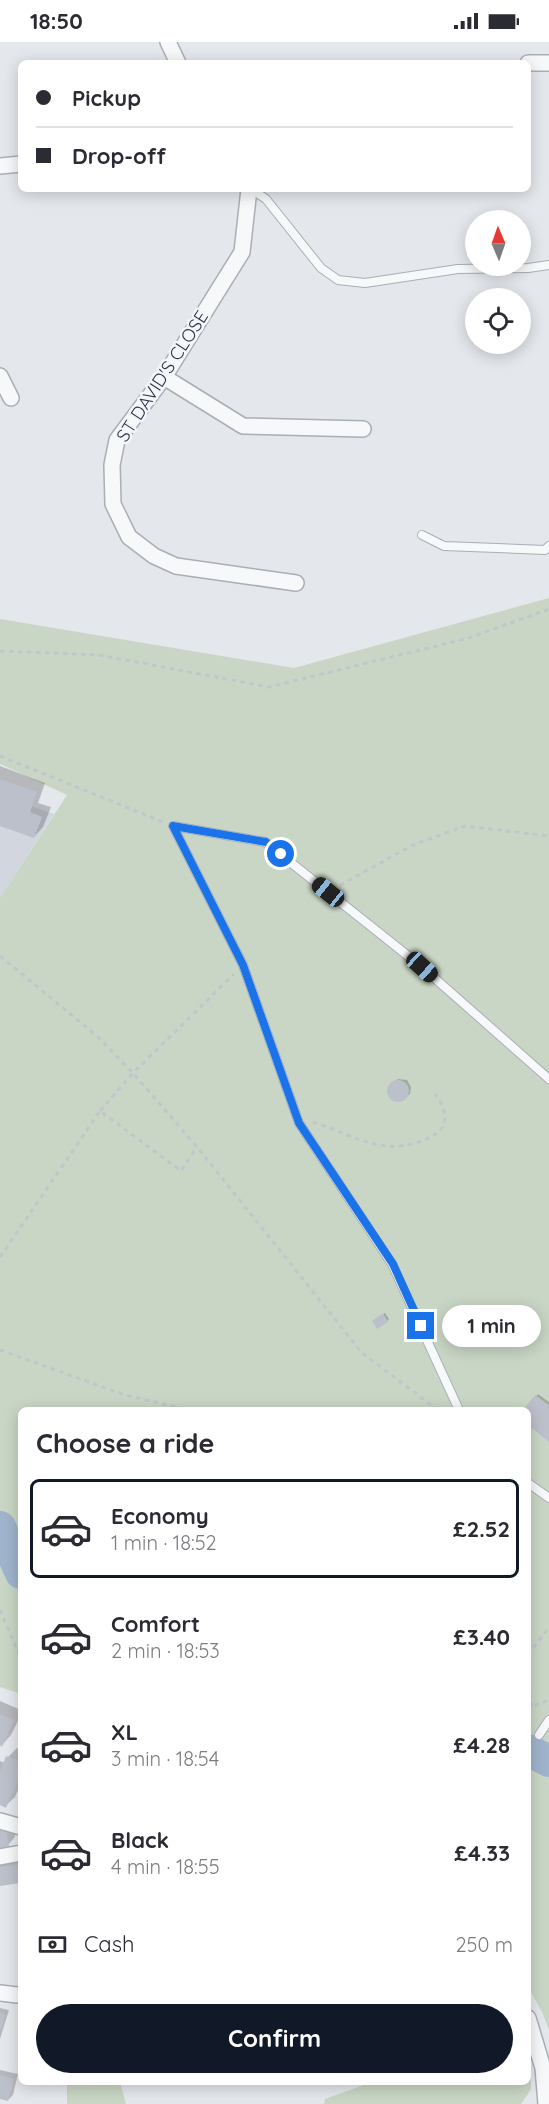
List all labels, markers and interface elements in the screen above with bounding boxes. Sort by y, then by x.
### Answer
text: 18:50 [30,7,83,35]
text: Pickup [72,84,141,112]
text: Drop-off [72,142,166,170]
north arrow [465,210,531,276]
map controls [465,210,531,354]
button: locate [465,288,531,354]
street label: ST DAVID'S CLOSE [111,306,213,446]
route start [267,840,294,867]
car [308,874,348,910]
car [403,948,441,986]
callout: 1 min [442,1305,541,1347]
route end [407,1312,434,1339]
text: 1 min [467,1313,516,1338]
text: Choose a ride [36,1426,214,1460]
icon: car [39,1502,93,1556]
text: Economy [111,1502,209,1530]
text: £2.52 [453,1515,510,1543]
text: 1 min · 18:52 [111,1530,217,1555]
icon: car [39,1610,93,1664]
text: Comfort [111,1610,200,1638]
text: £3.40 [453,1623,510,1651]
text: 2 min · 18:53 [111,1638,220,1663]
icon: car [39,1718,93,1772]
text: XL [111,1718,138,1746]
text: £4.28 [453,1731,510,1759]
text: 3 min · 18:54 [111,1746,219,1771]
icon: car [39,1826,93,1880]
text: Black [111,1826,169,1854]
text: £4.33 [454,1839,510,1867]
text: 4 min · 18:55 [111,1854,220,1879]
icon: cash [36,1928,69,1961]
text: Cash [84,1930,135,1958]
text: 250 m [455,1932,513,1957]
button: Confirm [36,2004,513,2073]

